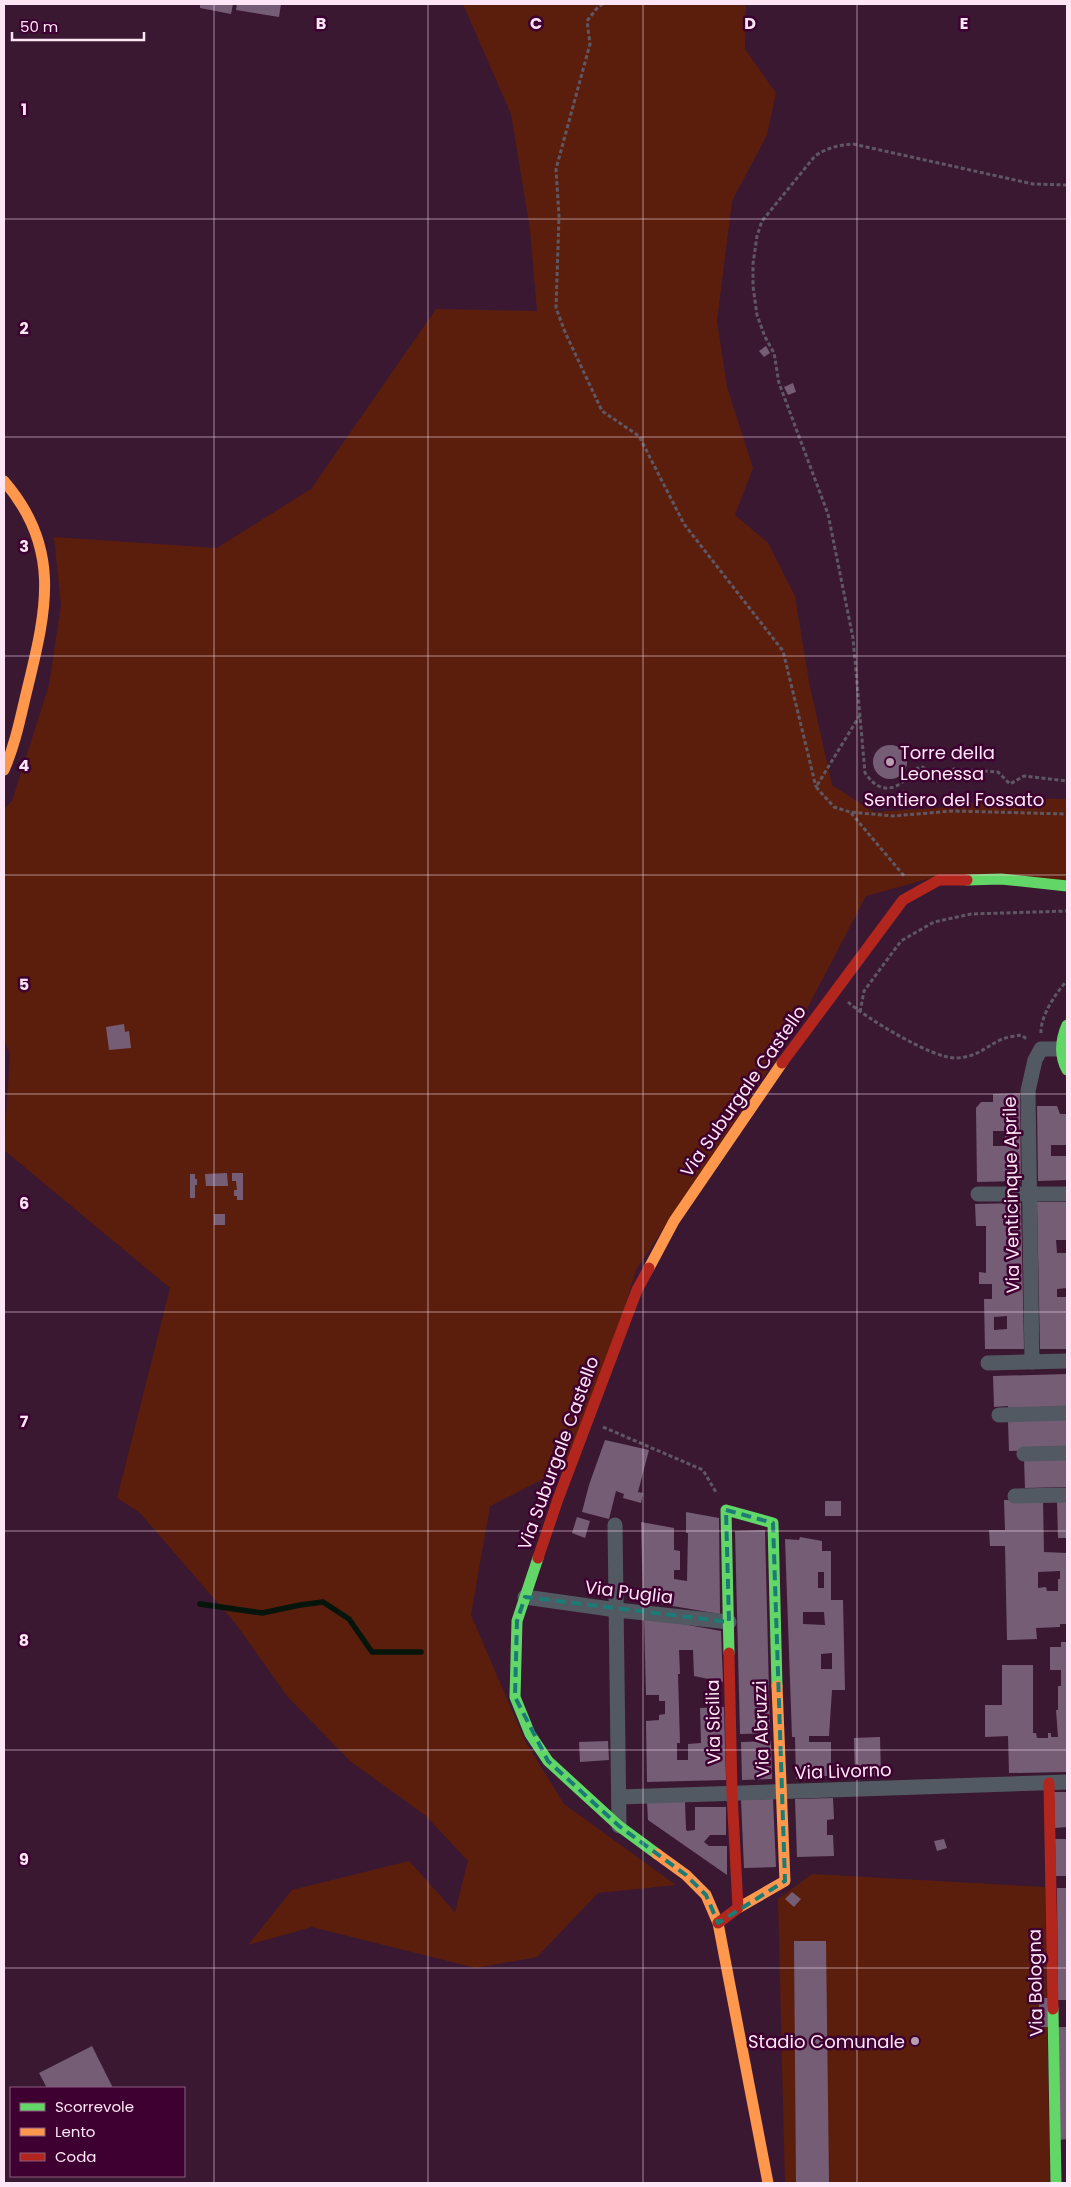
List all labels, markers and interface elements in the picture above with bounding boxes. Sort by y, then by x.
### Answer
scale bar [12,10,145,42]
text: B [316,12,326,35]
text: C [530,12,542,35]
text: D [744,12,756,35]
text: E [960,12,968,35]
text: 50 m [20,16,58,37]
text: 1 [21,98,27,121]
text: 2 [19,317,29,340]
text: 3 [19,535,29,558]
place label: Torre della Leonessa [900,740,995,786]
text: 4 [19,754,30,777]
marker: Torre della Leonessa [884,756,896,768]
street label: Sentiero del Fossato [864,787,1044,812]
text: 5 [19,973,29,996]
street label: Via Suburgale Castello [674,1000,812,1182]
street label: Via Venticinque Aprile [997,1096,1025,1294]
text: 6 [19,1192,29,1215]
street label: Via Suburgale Castello [511,1353,605,1553]
text: 7 [20,1410,29,1433]
street label: Via Puglia [583,1574,675,1610]
text: 8 [19,1629,29,1652]
street label: Via Sicilia [700,1679,726,1765]
street label: Via Abruzzi [747,1680,775,1778]
street label: Via Livorno [794,1757,892,1785]
text: 9 [19,1848,29,1871]
street label: Via Bologna [1022,1929,1048,2037]
place label: Stadio Comunale [748,2029,905,2054]
marker: Stadio Comunale [909,2035,921,2047]
legend [10,2087,185,2177]
text: Scorrevole [55,2096,134,2117]
text: Lento [55,2121,95,2142]
text: Coda [55,2146,96,2167]

